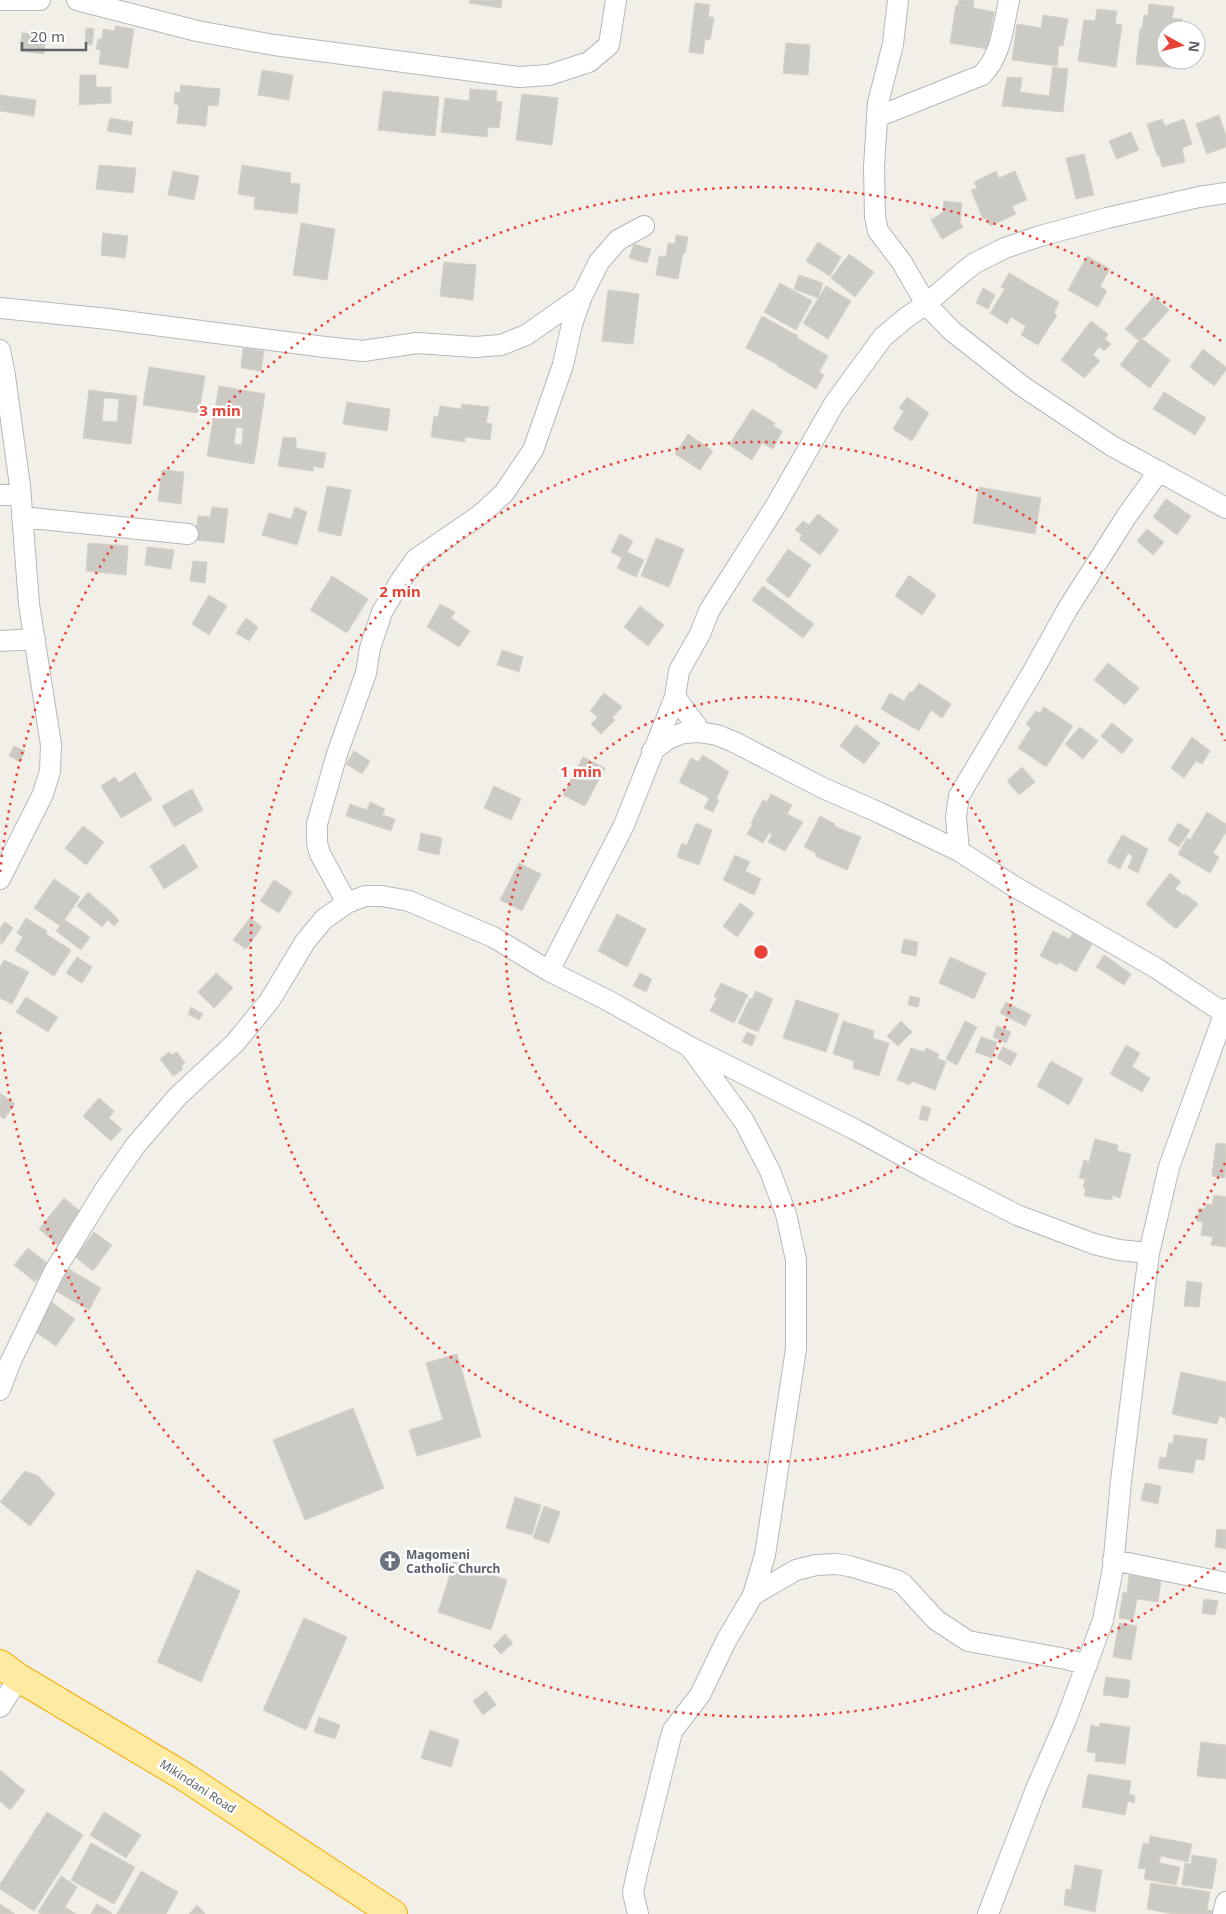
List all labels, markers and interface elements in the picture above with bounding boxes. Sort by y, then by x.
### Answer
scale bar [22,20,86,52]
north arrow [1156,20,1206,70]
text: 20 m [30,26,65,46]
text: N [1184,40,1205,53]
text: 3 min [199,400,241,420]
text: 2 min [379,581,421,601]
text: 1 min [560,761,602,781]
centre of rings [752,943,770,961]
place label: Magomeni Catholic Church [406,1546,500,1577]
church icon: Magomeni Catholic Church [378,1549,402,1573]
street label: Mikindani Road [157,1755,239,1817]

